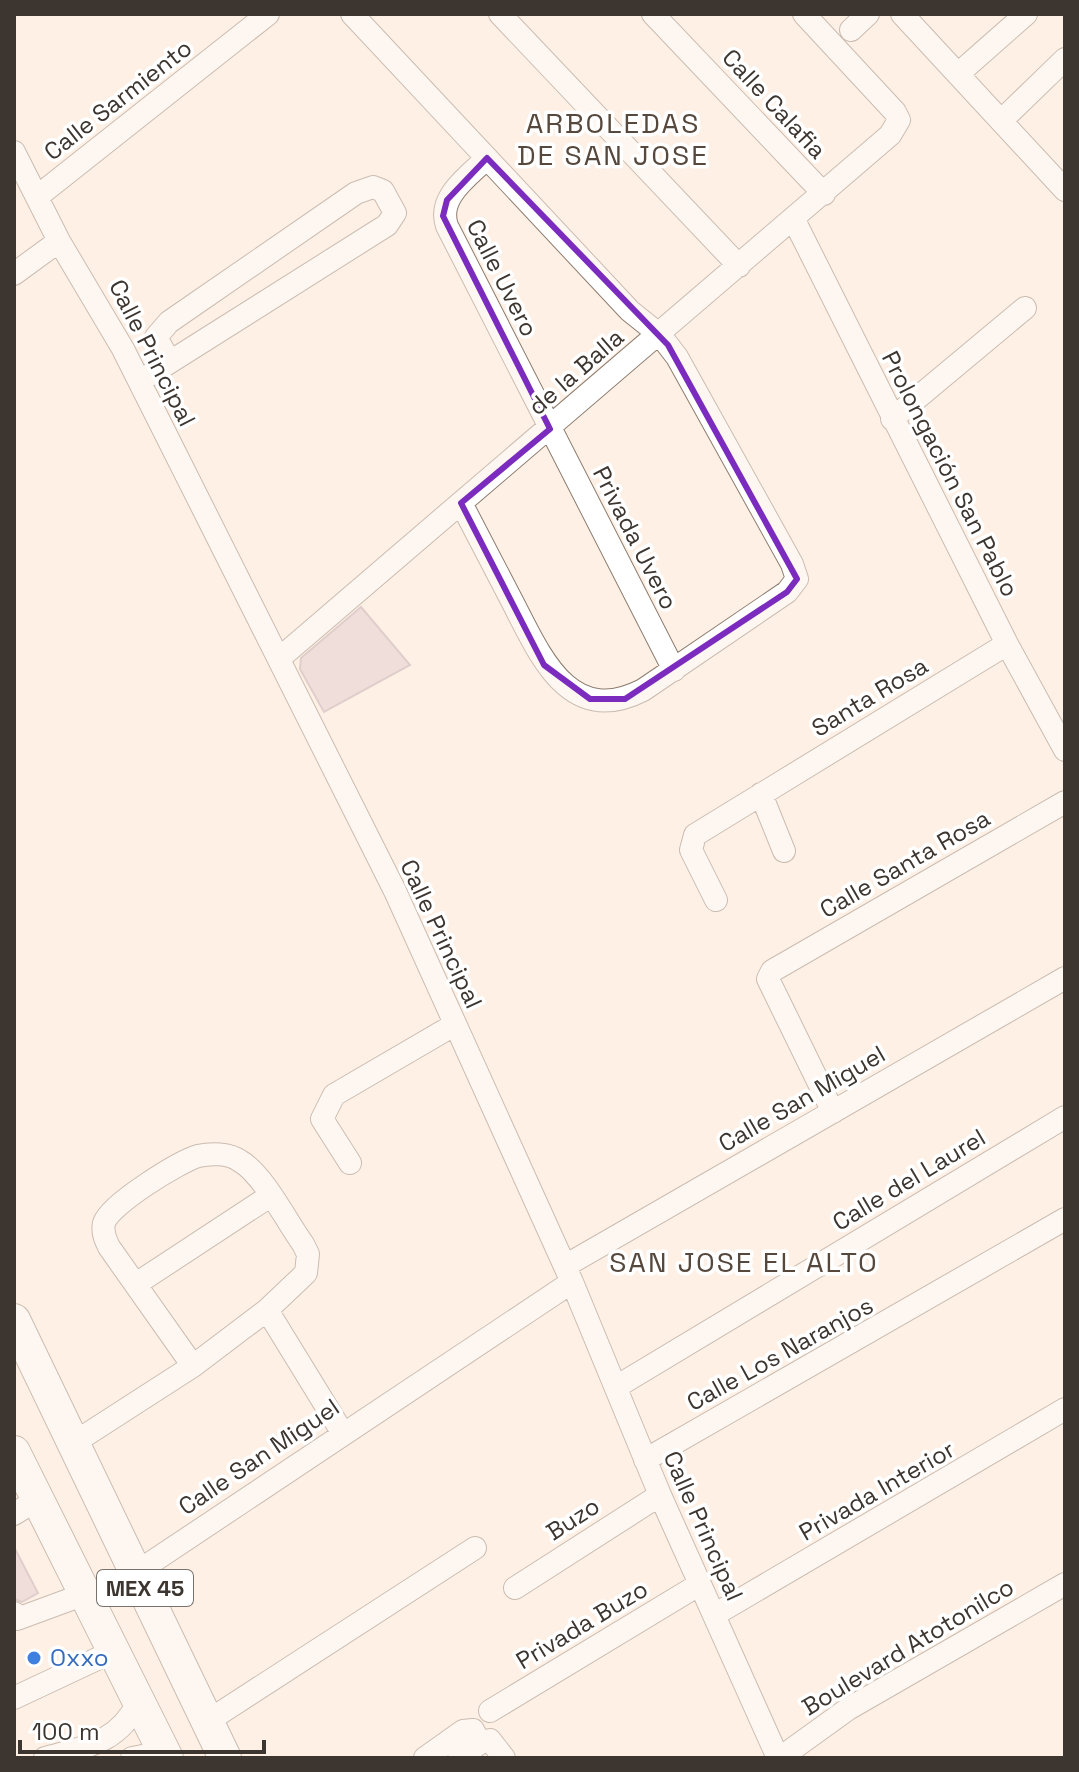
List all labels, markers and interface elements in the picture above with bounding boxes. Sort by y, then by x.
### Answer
street label: Calle Sarmiento [37,32,198,167]
street label: Calle Calafia [716,42,833,165]
district label: ARBOLEDAS DE SAN JOSE [517,105,709,173]
street label: Calle Uvero [460,214,545,342]
street label: Calle Principal [102,274,203,431]
street label: de la Balla [521,321,630,422]
street label: Prolongación San Pablo [875,346,1026,602]
street label: Privada Uvero [586,461,685,615]
street label: Santa Rosa [806,650,934,743]
street label: Calle Santa Rosa [814,802,996,925]
street label: Calle Principal [393,854,489,1013]
street label: Calle San Miguel [713,1038,891,1159]
street label: Calle del Laurel [827,1122,991,1237]
district label: SAN JOSE EL ALTO [609,1244,879,1280]
street label: Calle Los Naranjos [681,1290,878,1418]
street label: Calle San Miguel [172,1391,345,1522]
street label: Privada Interior [793,1433,960,1548]
street label: Calle Principal [657,1446,750,1606]
street label: Buzo [540,1490,605,1547]
road number: MEX 45 [97,1570,193,1606]
street label: Boulevard Atotonilco [796,1571,1019,1722]
street label: Privada Buzo [510,1573,653,1676]
place label: Oxxo [50,1642,109,1673]
marker: Oxxo [25,1649,43,1667]
scale bar [20,1704,264,1754]
text: 100 m [32,1716,100,1747]

